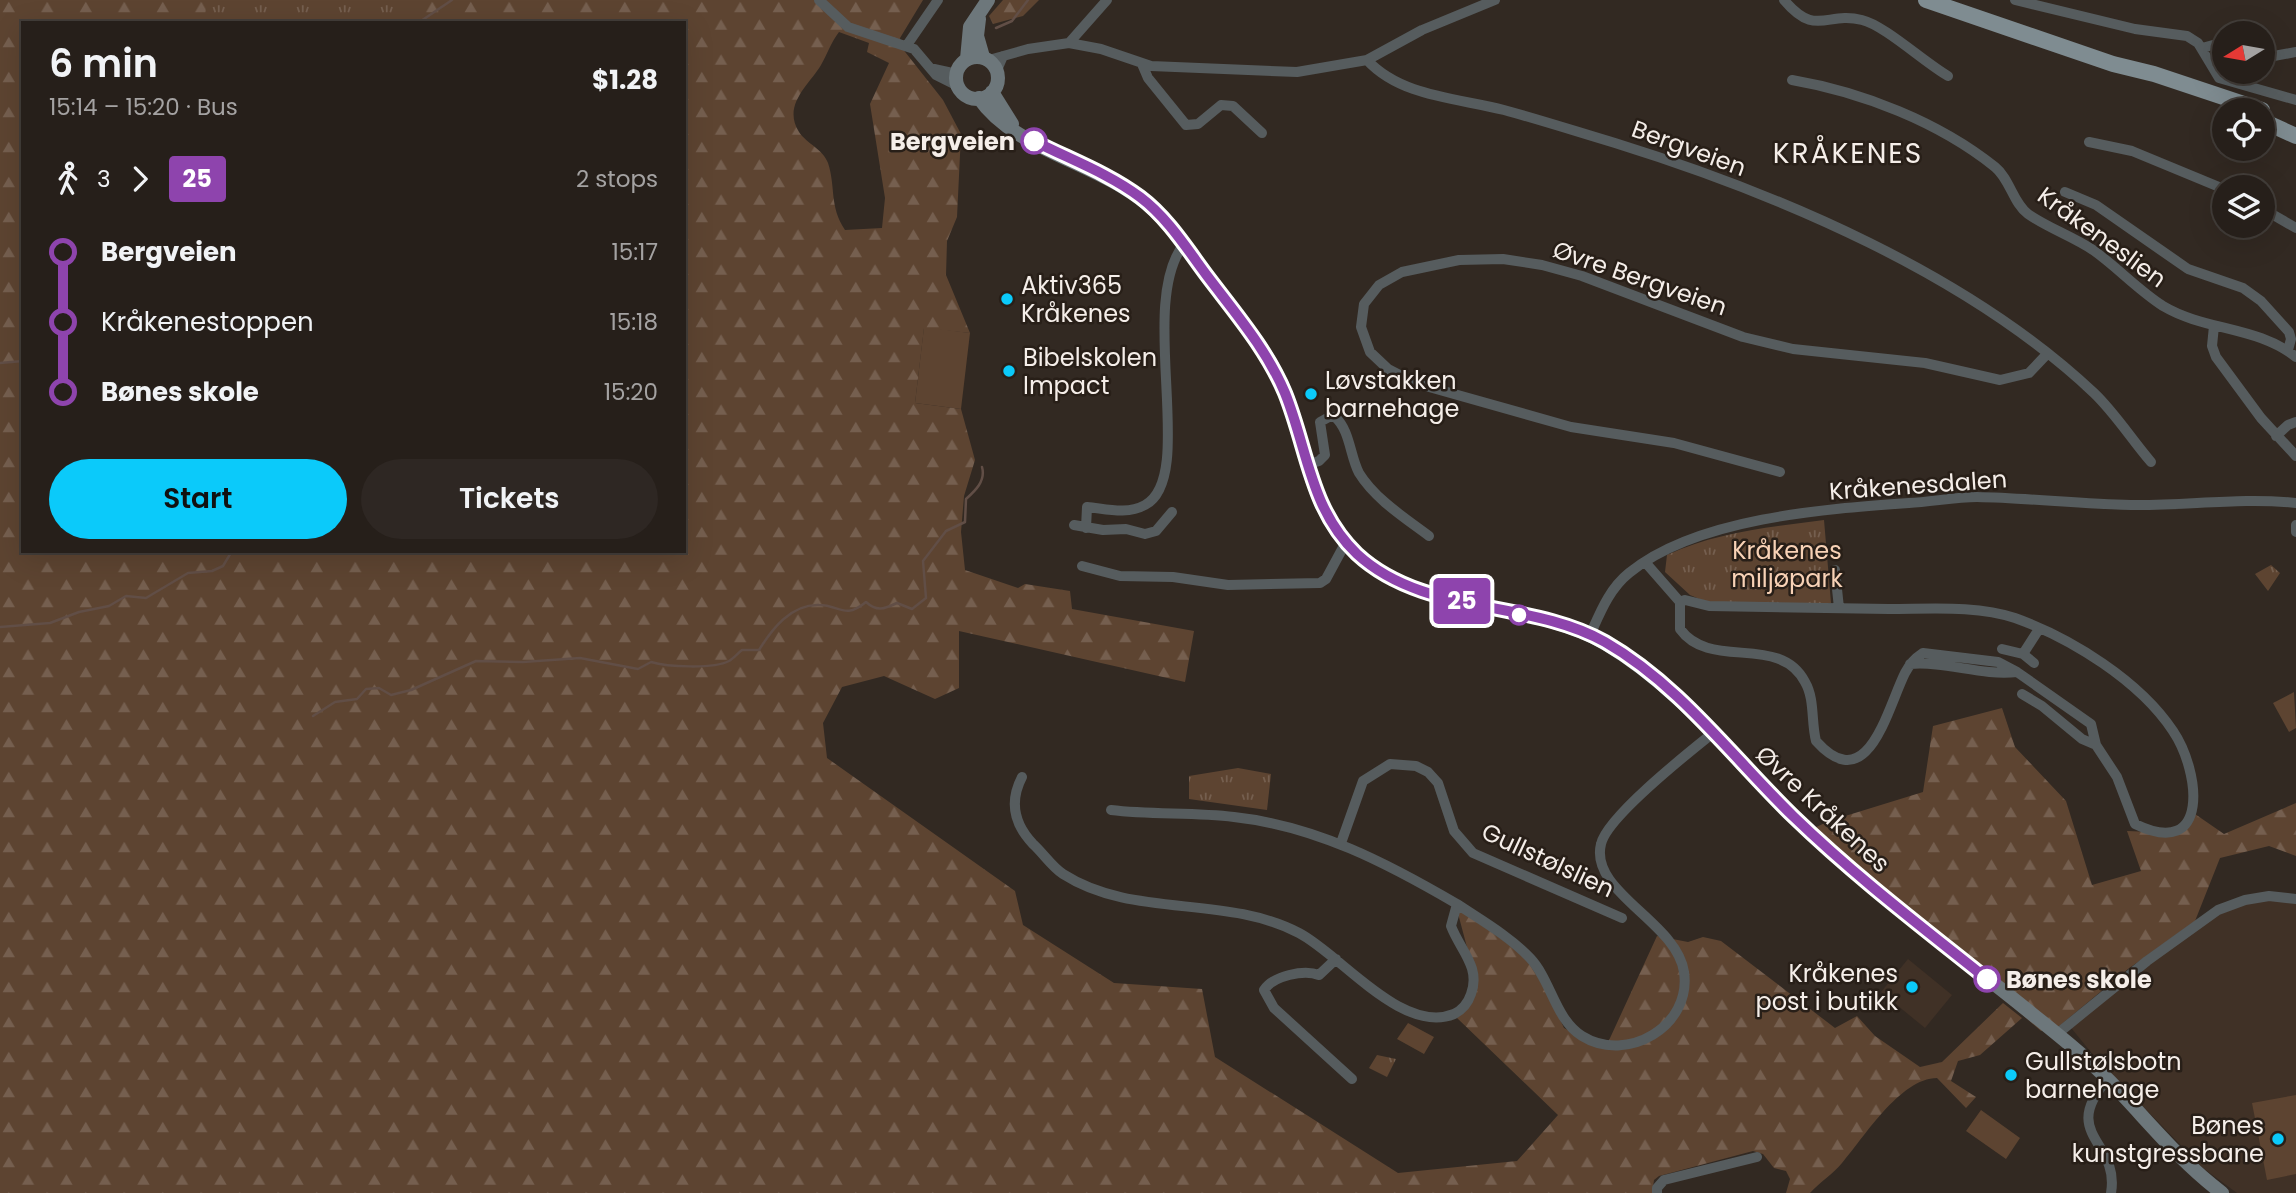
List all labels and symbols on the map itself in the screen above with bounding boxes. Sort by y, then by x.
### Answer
north arrow [2212,21,2275,84]
street label: Bergveien [1627,112,1751,184]
place label: Bergveien [890,125,1015,158]
marker: Bergveien [1021,128,1047,154]
district label: KRÅKENES [1773,134,1923,173]
street label: Kråkeneslien [2031,179,2173,295]
street label: Øvre Bergveien [1549,233,1731,323]
place label: Aktiv365 Kråkenes [1021,269,1131,330]
marker: Aktiv365 Kråkenes [999,291,1015,307]
place label: Bibelskolen Impact [1023,341,1157,402]
marker: Bibelskolen Impact [1001,363,1017,379]
place label: Løvstakken barnehage [1325,364,1459,425]
marker: Løvstakken barnehage [1303,386,1319,402]
street label: Kråkenesdalen [1828,462,2008,508]
park label: Kråkenes miljøpark [1731,534,1843,595]
line badge: 25 [1430,578,1494,624]
unlabelled marker [1509,605,1529,625]
street label: Øvre Kråkenes [1749,738,1897,880]
street label: Gullstølslien [1476,815,1620,905]
place label: Kråkenes post i butikk [1755,957,1899,1018]
place label: Bønes skole [2006,963,2152,996]
marker: Bønes skole [1974,966,2000,992]
marker: Kråkenes post i butikk [1904,979,1920,995]
place label: Gullstølsbotn barnehage [2025,1045,2182,1106]
marker: Gullstølsbotn barnehage [2003,1067,2019,1083]
place label: Bønes kunstgressbane [2072,1109,2264,1170]
marker: Bønes kunstgressbane [2270,1131,2286,1147]

